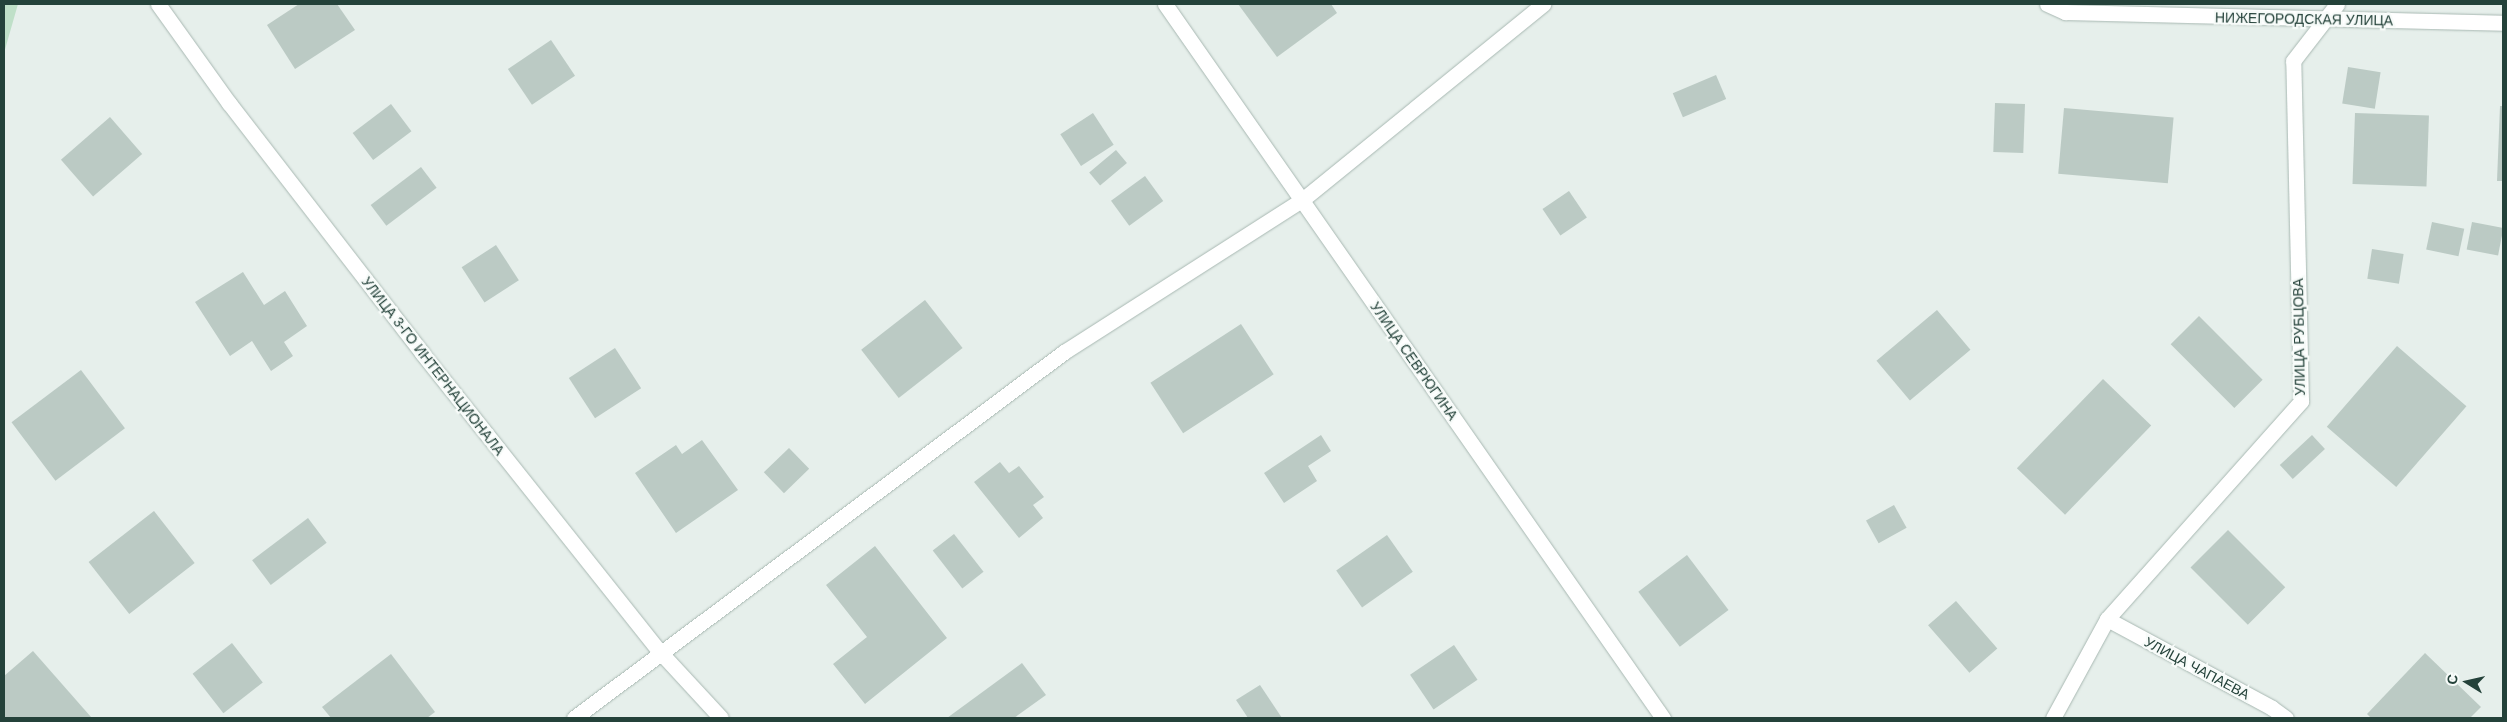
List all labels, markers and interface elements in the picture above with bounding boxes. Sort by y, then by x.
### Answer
street label: НИЖЕГОРОДСКАЯ УЛИЦА [2215,9,2393,29]
street label: УЛИЦА 3-ГО ИНТЕРНАЦИОНАЛА [358,273,508,459]
street label: УЛИЦА РУБЦОВА [2290,278,2308,396]
street label: УЛИЦА СЕВРЮГИНА [1367,299,1461,423]
street label: УЛИЦА ЧАПАЕВА [2142,633,2252,703]
north arrow [2442,657,2492,707]
text: С [2443,673,2461,686]

